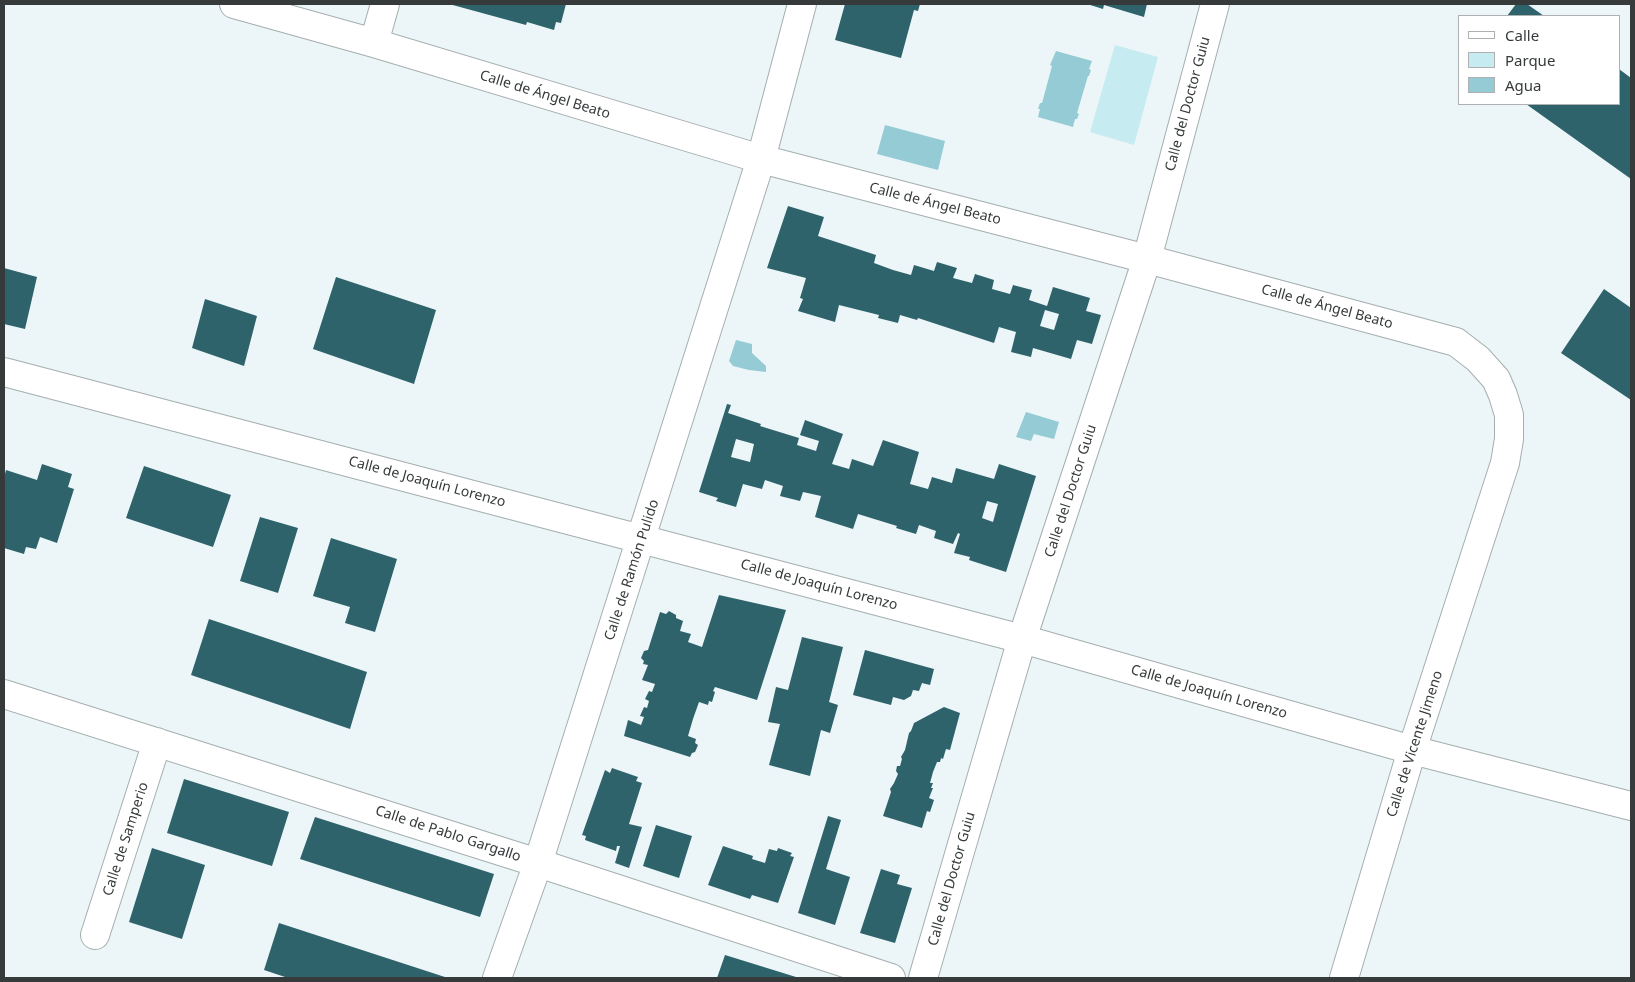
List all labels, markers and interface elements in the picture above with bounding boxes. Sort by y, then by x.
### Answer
legend [1458,15,1620,105]
text: Calle [1505,25,1539,45]
street label: Calle del Doctor Guiu [1162,35,1214,173]
text: Parque [1505,50,1555,70]
street label: Calle de Ángel Beato [478,67,612,123]
text: Agua [1505,75,1542,95]
street label: Calle de Ángel Beato [867,179,1003,229]
street label: Calle de Ángel Beato [1259,281,1395,333]
street label: Calle del Doctor Guiu [1042,422,1100,560]
street label: Calle de Joaquín Lorenzo [347,453,507,511]
street label: Calle de Ramón Pulido [601,497,663,643]
street label: Calle de Joaquín Lorenzo [739,556,899,614]
street label: Calle de Joaquín Lorenzo [1129,662,1289,722]
street label: Calle de Vicente Jimeno [1383,669,1447,819]
street label: Calle de Samperio [100,780,152,898]
street label: Calle de Pablo Gargallo [373,803,523,865]
street label: Calle del Doctor Guiu [925,810,979,948]

